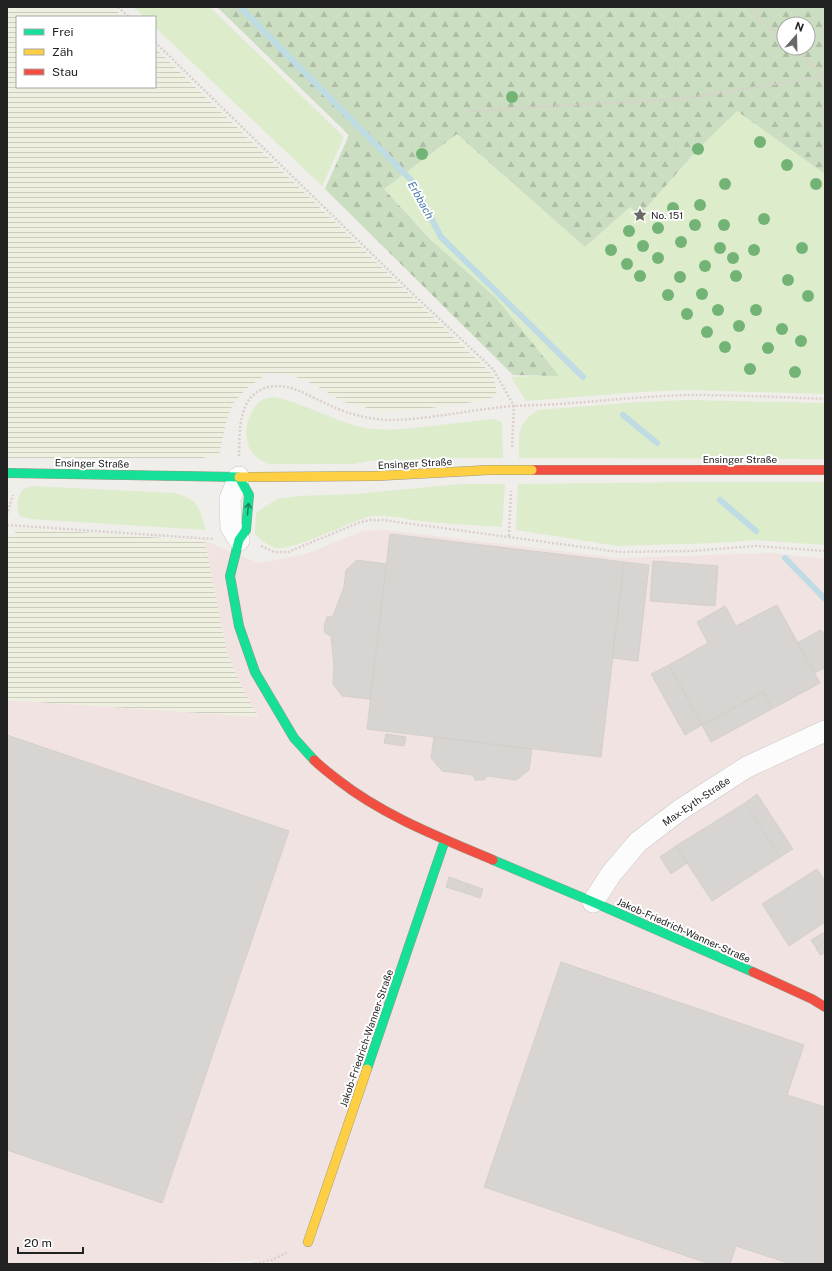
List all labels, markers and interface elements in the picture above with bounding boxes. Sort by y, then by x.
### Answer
legend [16,16,156,88]
north arrow [776,16,816,56]
text: N [793,19,806,34]
text: Frei [52,25,74,39]
text: Zäh [52,45,73,59]
text: Stau [52,65,78,79]
water label: Erbbach [406,179,436,221]
place icon: No. 151 [632,207,648,223]
place label: No. 151 [651,209,683,221]
street label: Ensinger Straße [703,453,778,465]
street label: Ensinger Straße [378,455,453,471]
street label: Ensinger Straße [55,456,130,470]
one-way arrow [245,503,252,516]
street label: Max-Eyth-Straße [660,774,732,828]
street label: Jakob-Friedrich-Wanner-Straße [615,895,753,965]
street label: Jakob-Friedrich-Wanner-Straße [337,967,395,1108]
scale bar [18,1229,83,1255]
text: 20 m [24,1236,52,1250]

